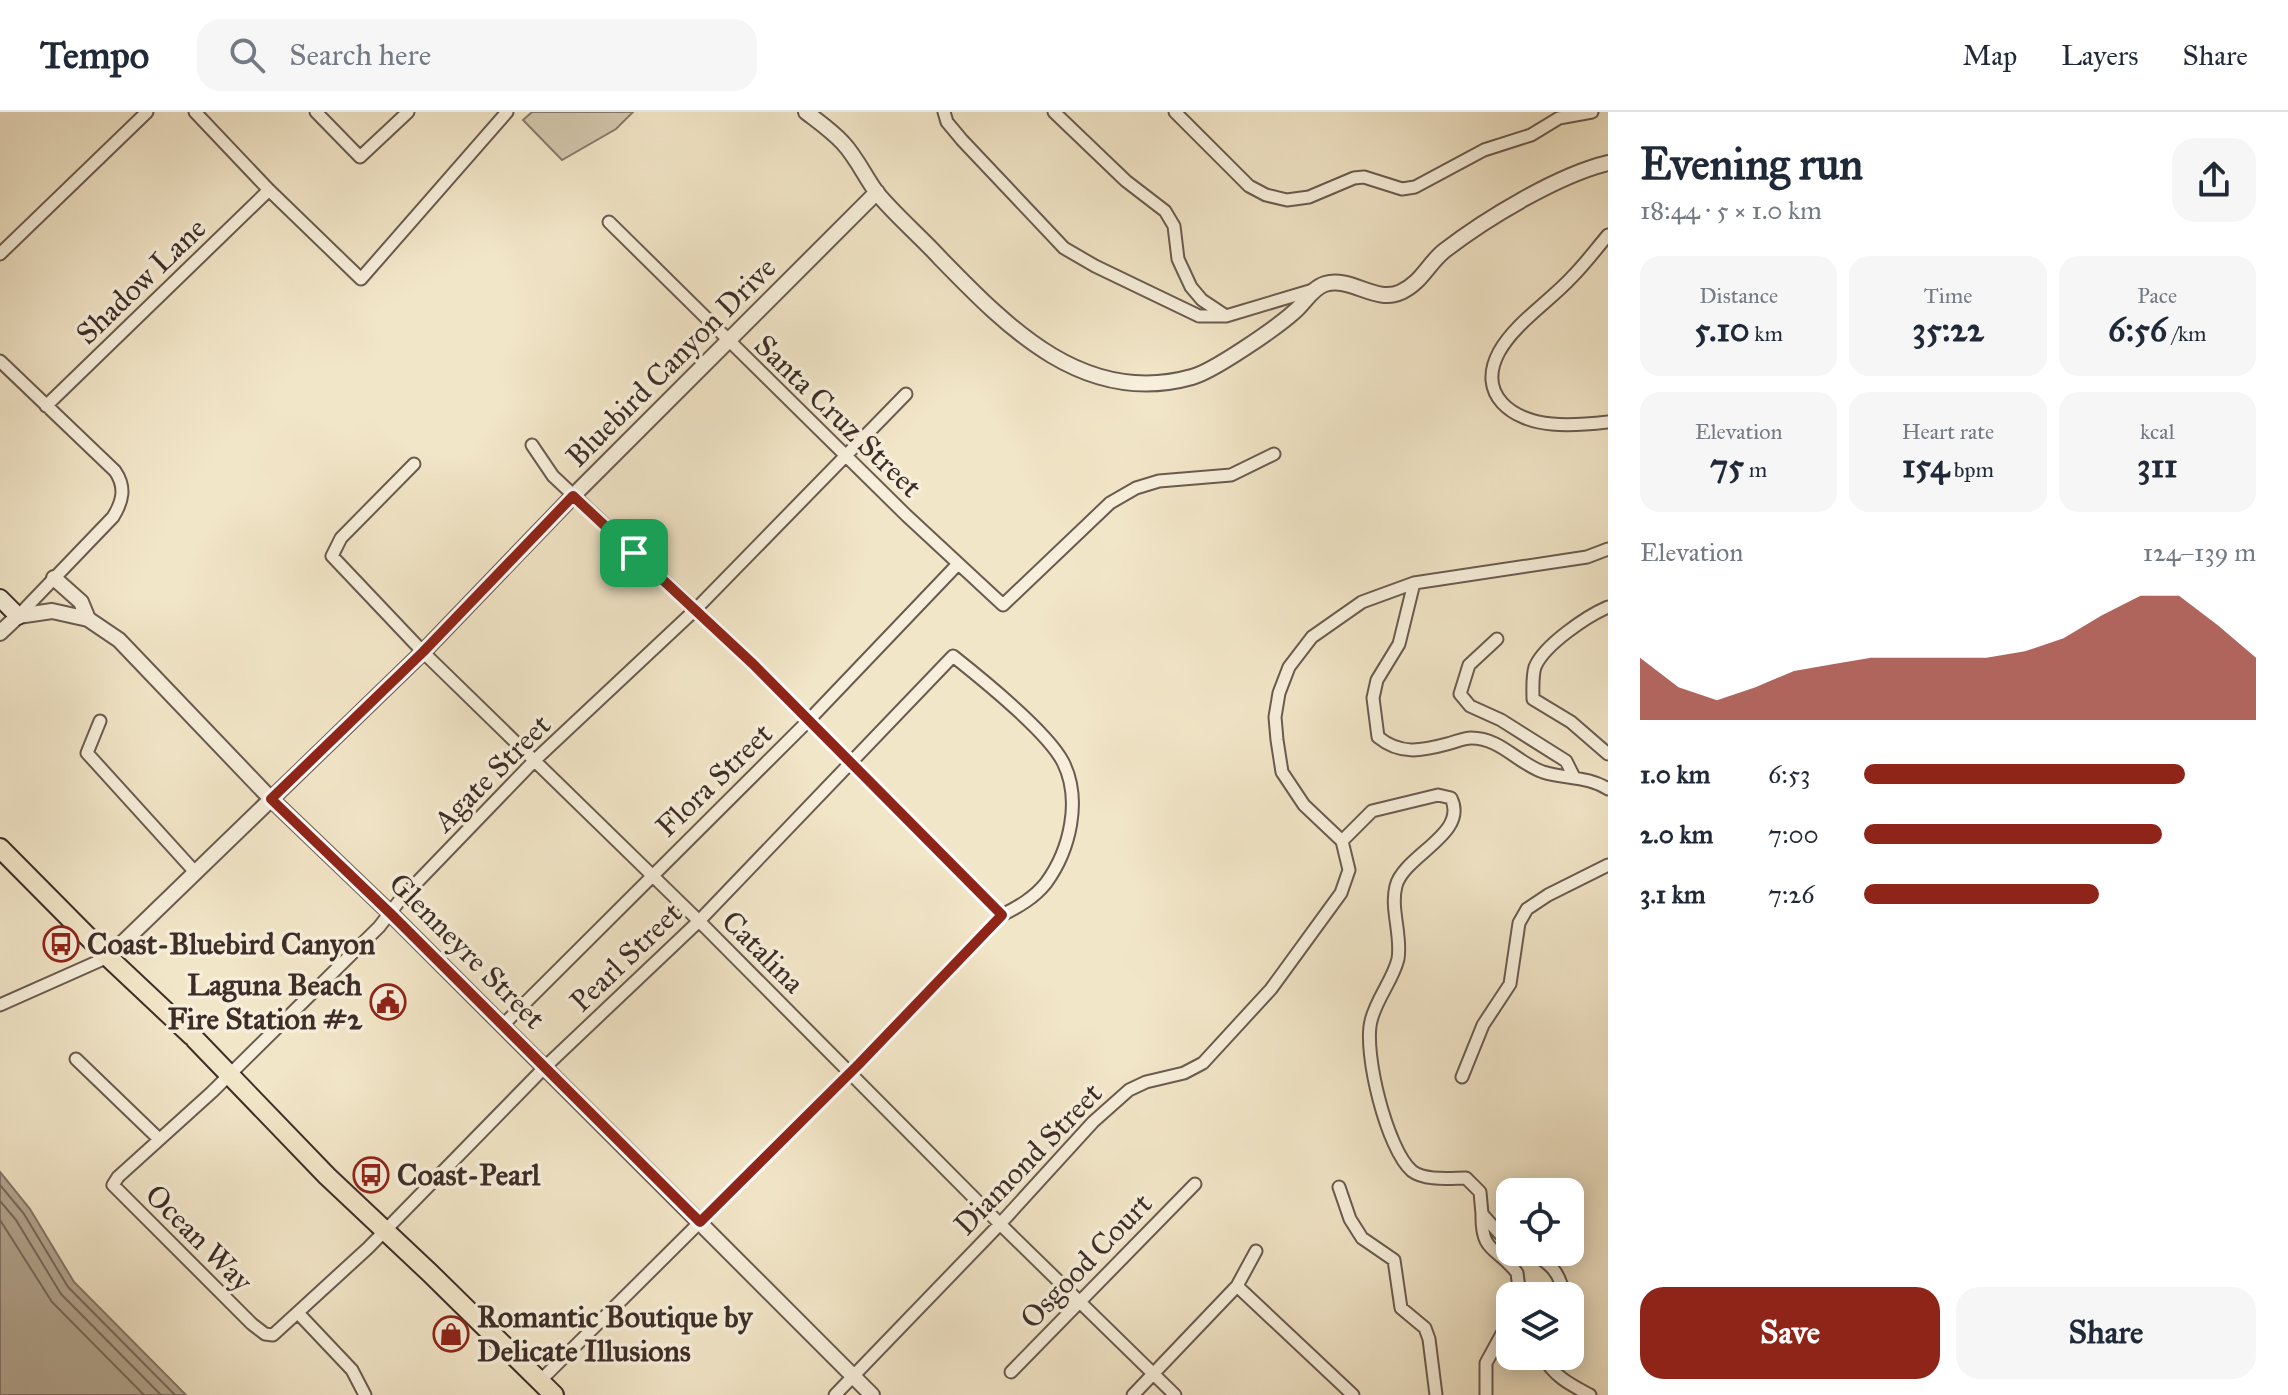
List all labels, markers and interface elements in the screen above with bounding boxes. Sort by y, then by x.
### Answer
search box [197,19,757,91]
text: Tempo [40,32,149,78]
icon: search [225,33,269,77]
text: Search here [289,37,431,73]
text: Map [1962,38,2017,73]
text: Layers [2061,38,2139,73]
text: Share [2183,38,2248,73]
text: Evening run [1640,137,1863,191]
button: share [2172,138,2256,222]
text: 18:44 · 5 × 1.0 km [1640,194,1822,226]
street label: Shadow Lane [69,210,213,352]
street label: Bluebird Canyon Drive [559,250,783,474]
text: Distance [1699,282,1778,309]
text: Time [1924,282,1972,309]
text: Pace [2137,282,2177,309]
text: 5.10 [1694,309,1749,350]
text: 35:22 [1912,309,1984,350]
text: 6:56 [2108,309,2167,350]
text: km [1749,320,1783,347]
text: /km [2167,320,2207,347]
street label: Santa Cruz Street [747,327,929,505]
text: Elevation [1695,418,1782,445]
text: Heart rate [1902,418,1994,445]
text: kcal [2140,418,2175,445]
text: 75 [1710,445,1744,486]
text: 154 [1902,445,1949,486]
text: 311 [2137,445,2178,486]
text: m [1744,456,1767,483]
text: bpm [1949,456,1994,483]
pin [600,519,668,587]
icon: arrive [612,531,656,575]
text: Elevation [1640,536,1743,568]
text: 124–139 m [2143,536,2256,568]
street label: Agate Street [424,707,558,841]
street label: Flora Street [648,715,780,844]
text: 1.0 km [1640,758,1710,790]
text: 6:53 [1768,758,1810,790]
text: 2.0 km [1640,818,1713,850]
text: 7:00 [1768,818,1819,850]
street label: Glenneyre Street [382,866,553,1037]
text: 3.1 km [1640,878,1706,910]
text: 7:26 [1768,878,1815,910]
street label: Pearl Street [562,895,690,1019]
street label: Catalina [714,903,812,1001]
bus stop icon: Coast-Bluebird Canyon [42,925,80,963]
place label: Coast-Bluebird Canyon [87,926,376,962]
place label: Laguna Beach Fire Station #2 [167,967,363,1037]
public building icon: Laguna Beach Fire Station #2 [369,983,407,1021]
street label: Diamond Street [947,1075,1110,1242]
bus stop icon: Coast-Pearl [352,1156,390,1194]
place label: Coast-Pearl [397,1157,541,1193]
street label: Ocean Way [138,1177,261,1300]
map controls [1496,1178,1584,1370]
button: locate [1496,1178,1584,1266]
street label: Osgood Court [1013,1186,1160,1336]
button: layers [1496,1282,1584,1370]
button: Save [1640,1287,1940,1379]
button: Share [1956,1287,2256,1379]
place label: Romantic Boutique by Delicate Illusions [477,1299,753,1369]
shop icon: Romantic Boutique by Delicate Illusions [432,1315,470,1353]

